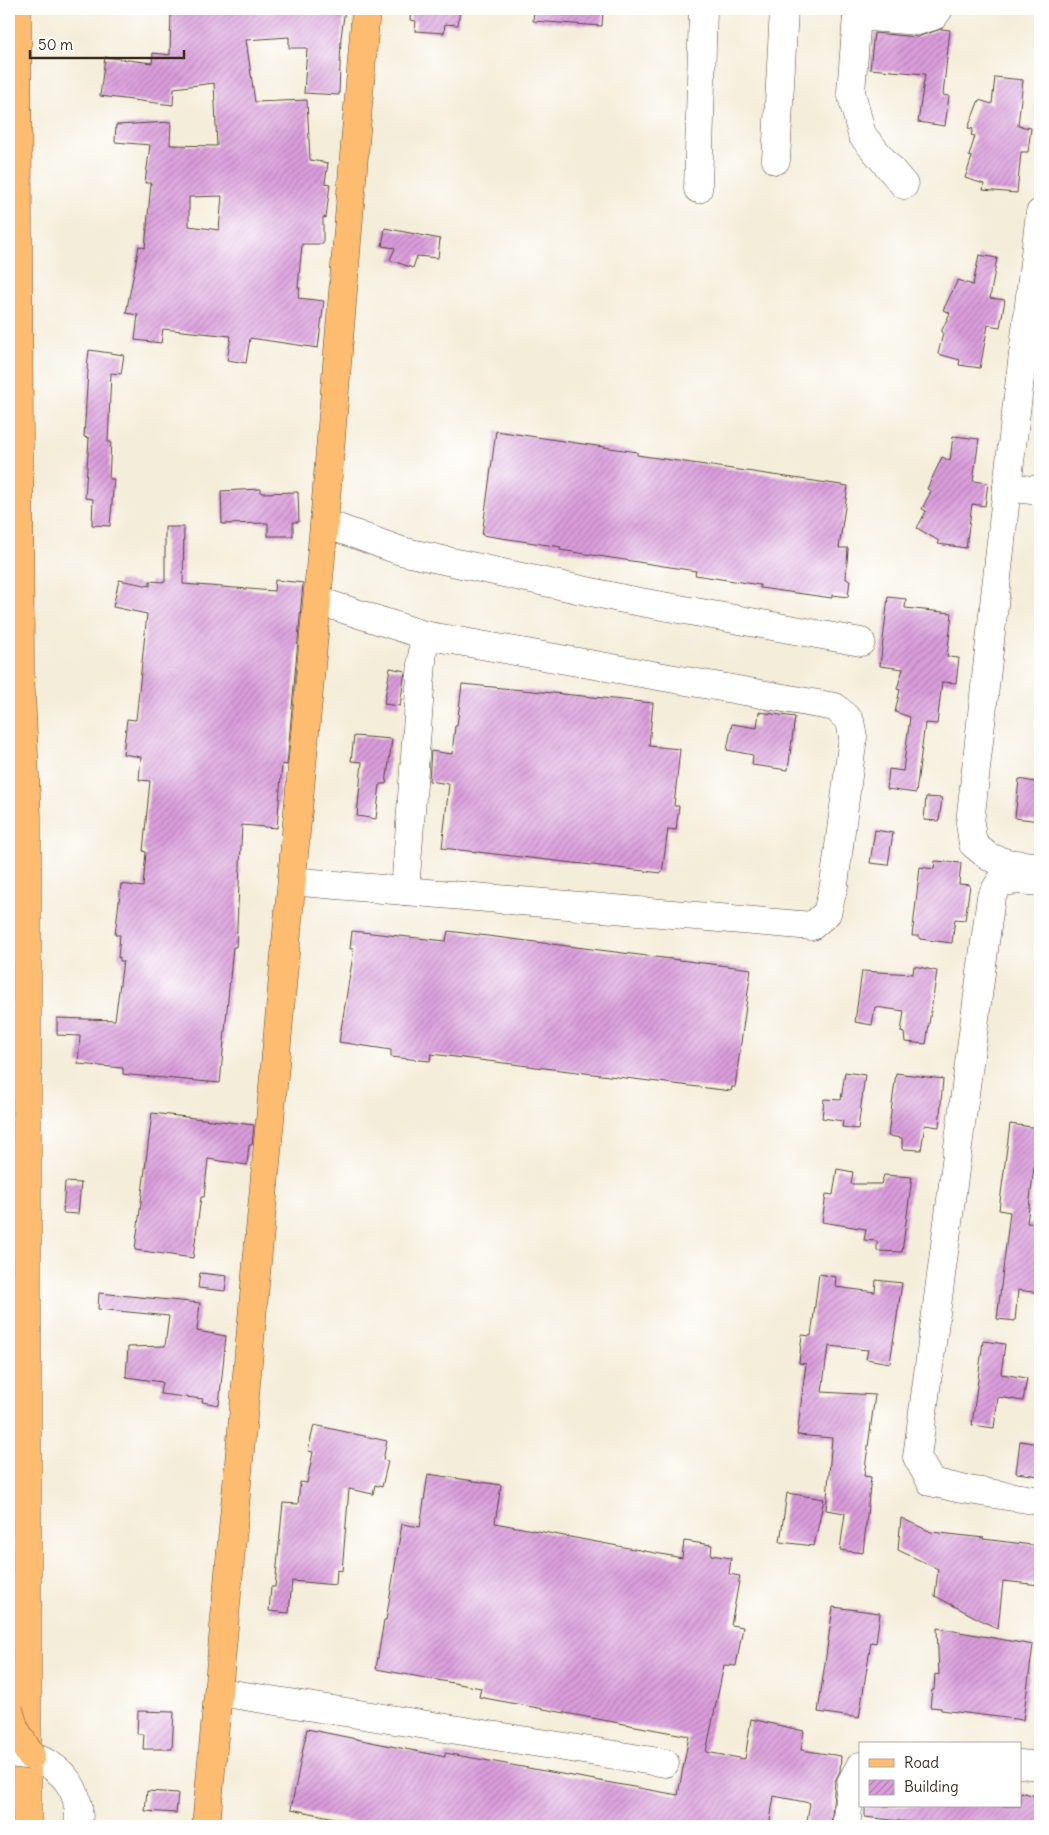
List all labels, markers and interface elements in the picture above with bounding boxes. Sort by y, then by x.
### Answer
scale bar [30,28,184,60]
text: 50 m [38,35,73,54]
legend [859,1742,1022,1808]
text: Road [904,1753,939,1772]
text: Building [904,1777,959,1796]

